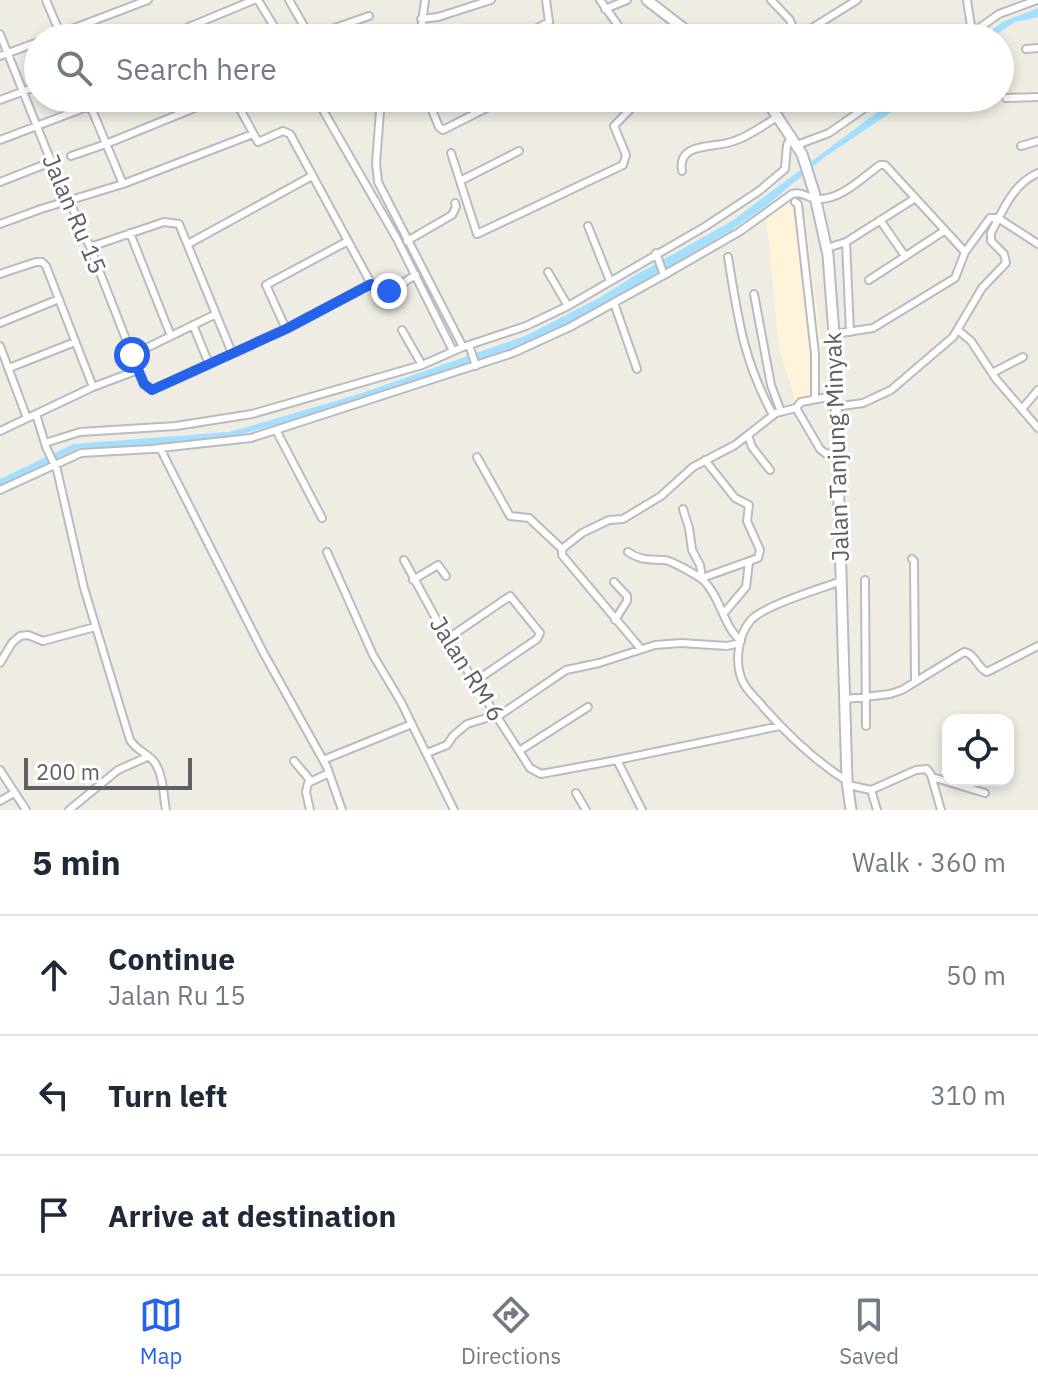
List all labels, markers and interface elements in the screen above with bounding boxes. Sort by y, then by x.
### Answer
search box [24,24,1014,112]
icon: search [52,46,96,90]
text: Search here [116,49,277,88]
street label: Jalan Ru 15 [35,149,114,278]
route end [371,273,407,309]
street label: Jalan Tanjung Minyak [816,331,856,562]
route start [114,337,150,373]
street label: Jalan RM 6 [423,610,513,727]
map controls [942,714,1014,786]
button: locate [942,714,1014,786]
scale bar [24,754,192,790]
text: 200 m [36,757,100,786]
text: 5 min [32,840,121,884]
text: Walk · 360 m [852,845,1006,879]
text: Continue [108,939,235,978]
icon: ahead [32,953,76,997]
text: 50 m [946,958,1006,992]
text: Jalan Ru 15 [108,978,246,1012]
icon: left [32,1073,76,1117]
text: Turn left [108,1076,227,1115]
text: 310 m [930,1078,1006,1112]
icon: arrive [32,1193,76,1237]
text: Arrive at destination [108,1196,396,1235]
tab: Map [139,1293,183,1370]
tab: Directions [461,1293,561,1370]
tab: Saved [839,1293,899,1370]

